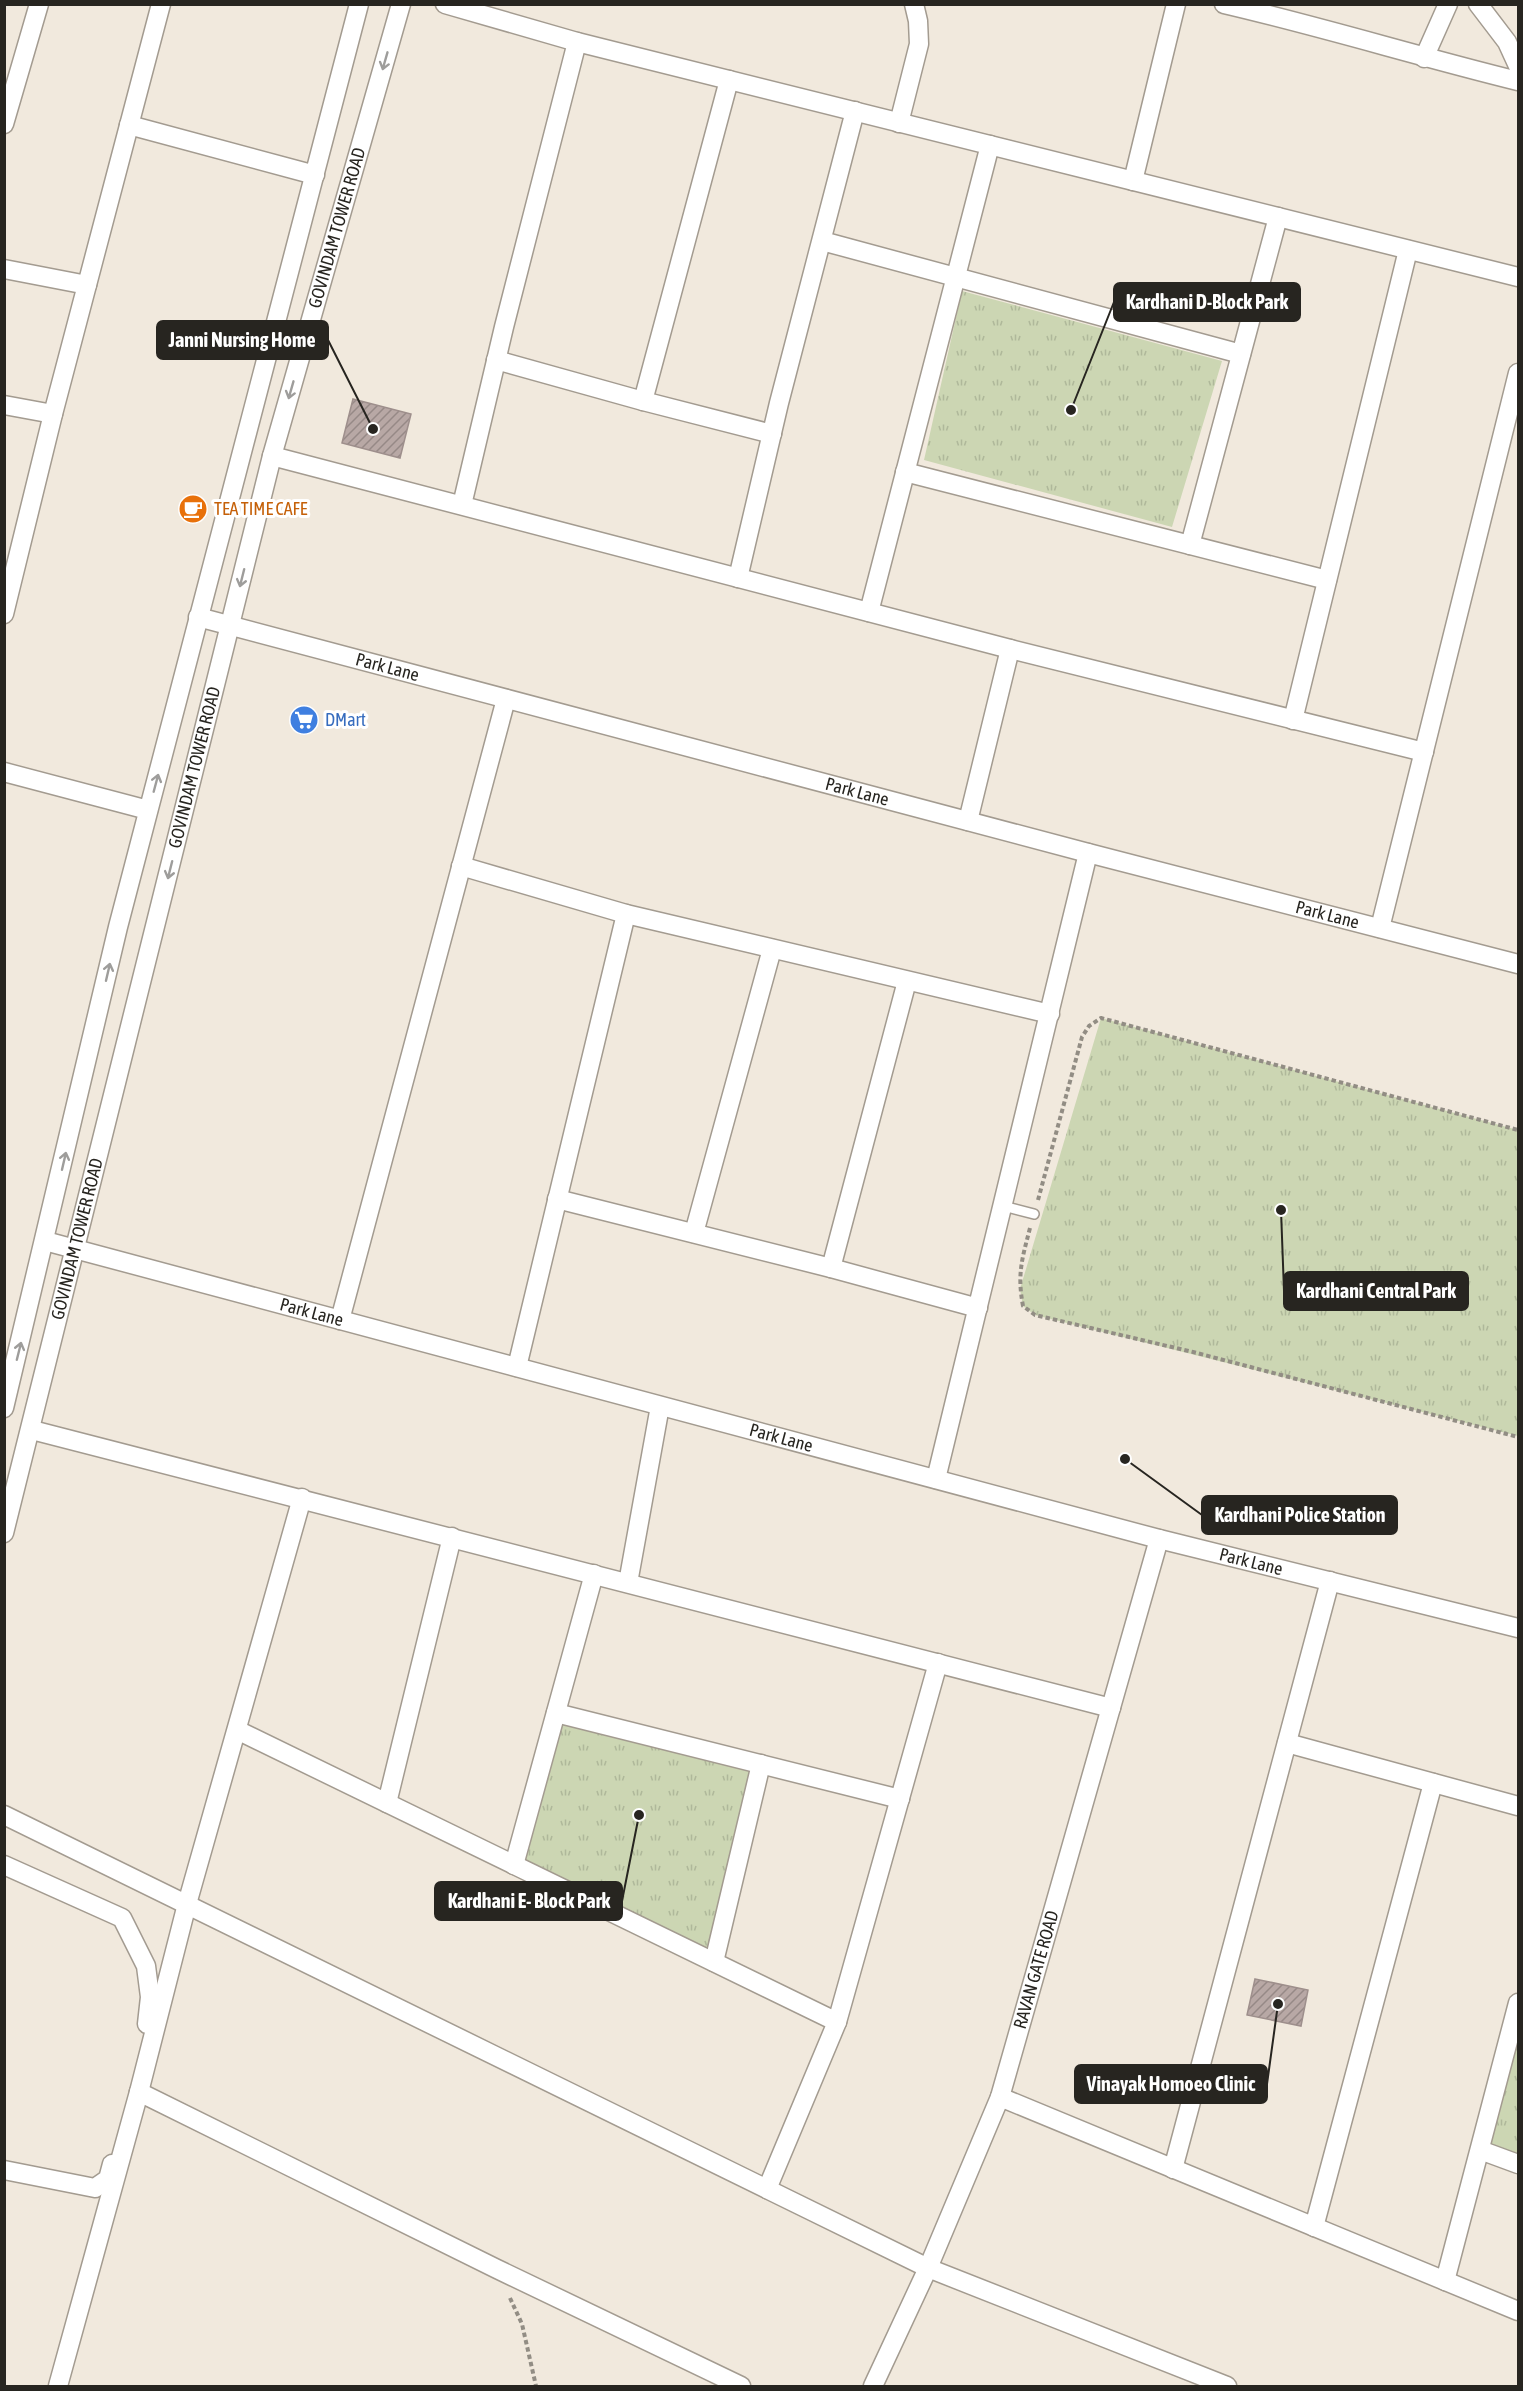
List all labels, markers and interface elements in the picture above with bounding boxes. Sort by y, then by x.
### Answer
one-way arrow [379,51,390,70]
street label: GOVINDAM TOWER ROAD [304,145,369,310]
callout: Kardhani D-Block Park [1114,283,1300,321]
text: Kardhani D-Block Park [1126,290,1289,313]
callout: Janni Nursing Home [157,321,328,359]
text: Janni Nursing Home [168,328,316,351]
one-way arrow [285,380,296,399]
cafe icon: TEA TIME CAFE [177,493,209,525]
place label: TEA TIME CAFE [214,498,308,519]
one-way arrow [235,569,247,588]
street label: Park Lane [354,648,422,685]
street label: GOVINDAM TOWER ROAD [164,684,224,850]
supermarket icon: DMart [288,704,320,736]
place label: DMart [325,709,366,730]
one-way arrow [150,773,162,792]
street label: Park Lane [823,773,891,810]
one-way arrow [164,860,175,879]
street label: Park Lane [1294,896,1362,933]
one-way arrow [102,962,114,981]
one-way arrow [58,1152,70,1171]
street label: GOVINDAM TOWER ROAD [46,1156,107,1322]
callout: Kardhani Central Park [1284,1272,1468,1310]
text: Kardhani Central Park [1296,1279,1456,1302]
street label: Park Lane [278,1293,346,1330]
one-way arrow [13,1342,25,1361]
street label: Park Lane [747,1419,815,1456]
callout: Kardhani Police Station [1202,1496,1397,1534]
text: Kardhani Police Station [1214,1503,1386,1526]
street label: Park Lane [1217,1543,1285,1579]
callout: Kardhani E- Block Park [435,1882,622,1920]
text: Kardhani E- Block Park [448,1889,611,1912]
street label: RAVAN GATE ROAD [1009,1908,1063,2031]
callout: Vinayak Homoeo Clinic [1075,2065,1267,2103]
text: Vinayak Homoeo Clinic [1086,2072,1256,2095]

